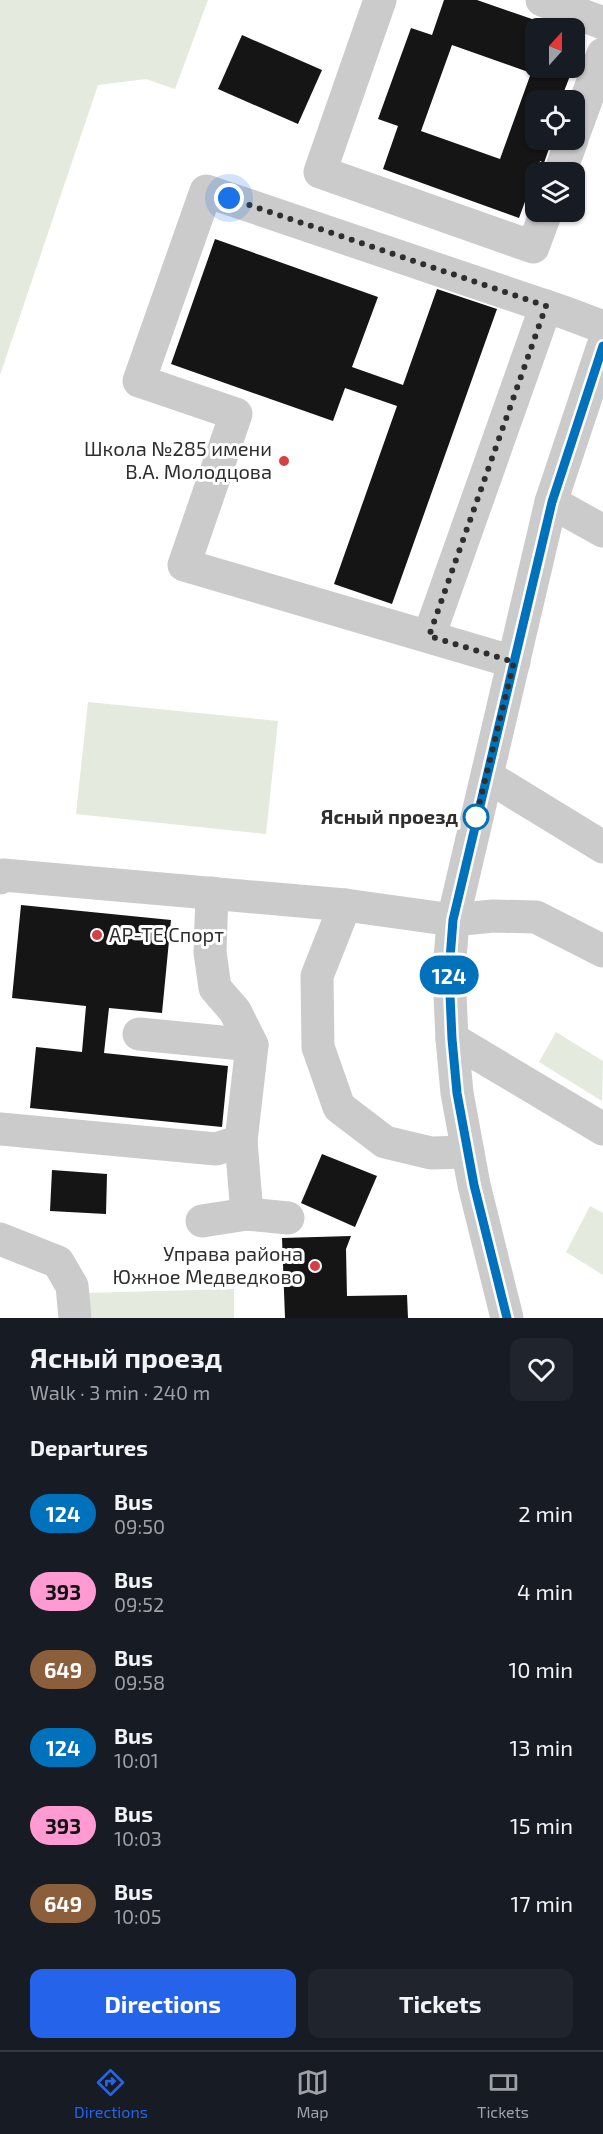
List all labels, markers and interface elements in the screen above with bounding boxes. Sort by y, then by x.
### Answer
north arrow [525,18,585,78]
map controls [525,18,585,222]
button: locate [525,90,585,150]
button: layers [525,162,585,222]
your location [214,183,244,213]
place label: Школа №285 имени В.А. Молодцова [84,436,272,483]
marker: Школа №285 имени В.А. Молодцова [277,454,291,468]
place label: Ясный проезд [321,804,458,828]
marker: Ясный проезд [463,804,489,830]
place label: АР-ТЕ Спорт [109,922,224,946]
marker: АР-ТЕ Спорт [90,928,104,942]
line badge: 124 [414,956,484,994]
text: 124 [432,963,466,988]
place label: Управа района Южное Медведково [112,1241,303,1288]
marker: Управа района Южное Медведково [308,1259,322,1273]
button: heart [510,1338,573,1401]
text: Ясный проезд [30,1340,222,1374]
text: Walk · 3 min · 240 m [30,1380,210,1404]
text: Departures [30,1434,148,1460]
text: Bus [114,1488,153,1514]
text: 2 min [518,1500,573,1526]
text: 124 [46,1501,80,1526]
text: 09:50 [114,1514,165,1538]
text: Bus [114,1566,153,1592]
text: 4 min [517,1578,573,1604]
text: 393 [45,1579,81,1604]
text: 09:52 [114,1592,164,1616]
text: Bus [114,1644,153,1670]
text: 10 min [509,1656,573,1682]
text: 649 [44,1657,82,1682]
text: 09:58 [114,1670,165,1694]
text: Bus [114,1722,153,1748]
text: 13 min [510,1734,573,1760]
text: 124 [46,1735,80,1760]
text: 10:01 [114,1748,159,1772]
text: Bus [114,1800,153,1826]
text: 15 min [510,1812,573,1838]
text: 393 [45,1813,81,1838]
text: 10:03 [114,1826,162,1850]
text: Bus [114,1878,153,1904]
text: 17 min [511,1890,573,1916]
text: 649 [44,1891,82,1916]
text: 10:05 [114,1904,162,1928]
button: Directions [30,1969,296,2038]
button: Tickets [308,1969,573,2038]
tab: Directions [74,2066,148,2121]
tab: Map [296,2066,329,2121]
tab: Tickets [477,2066,529,2121]

